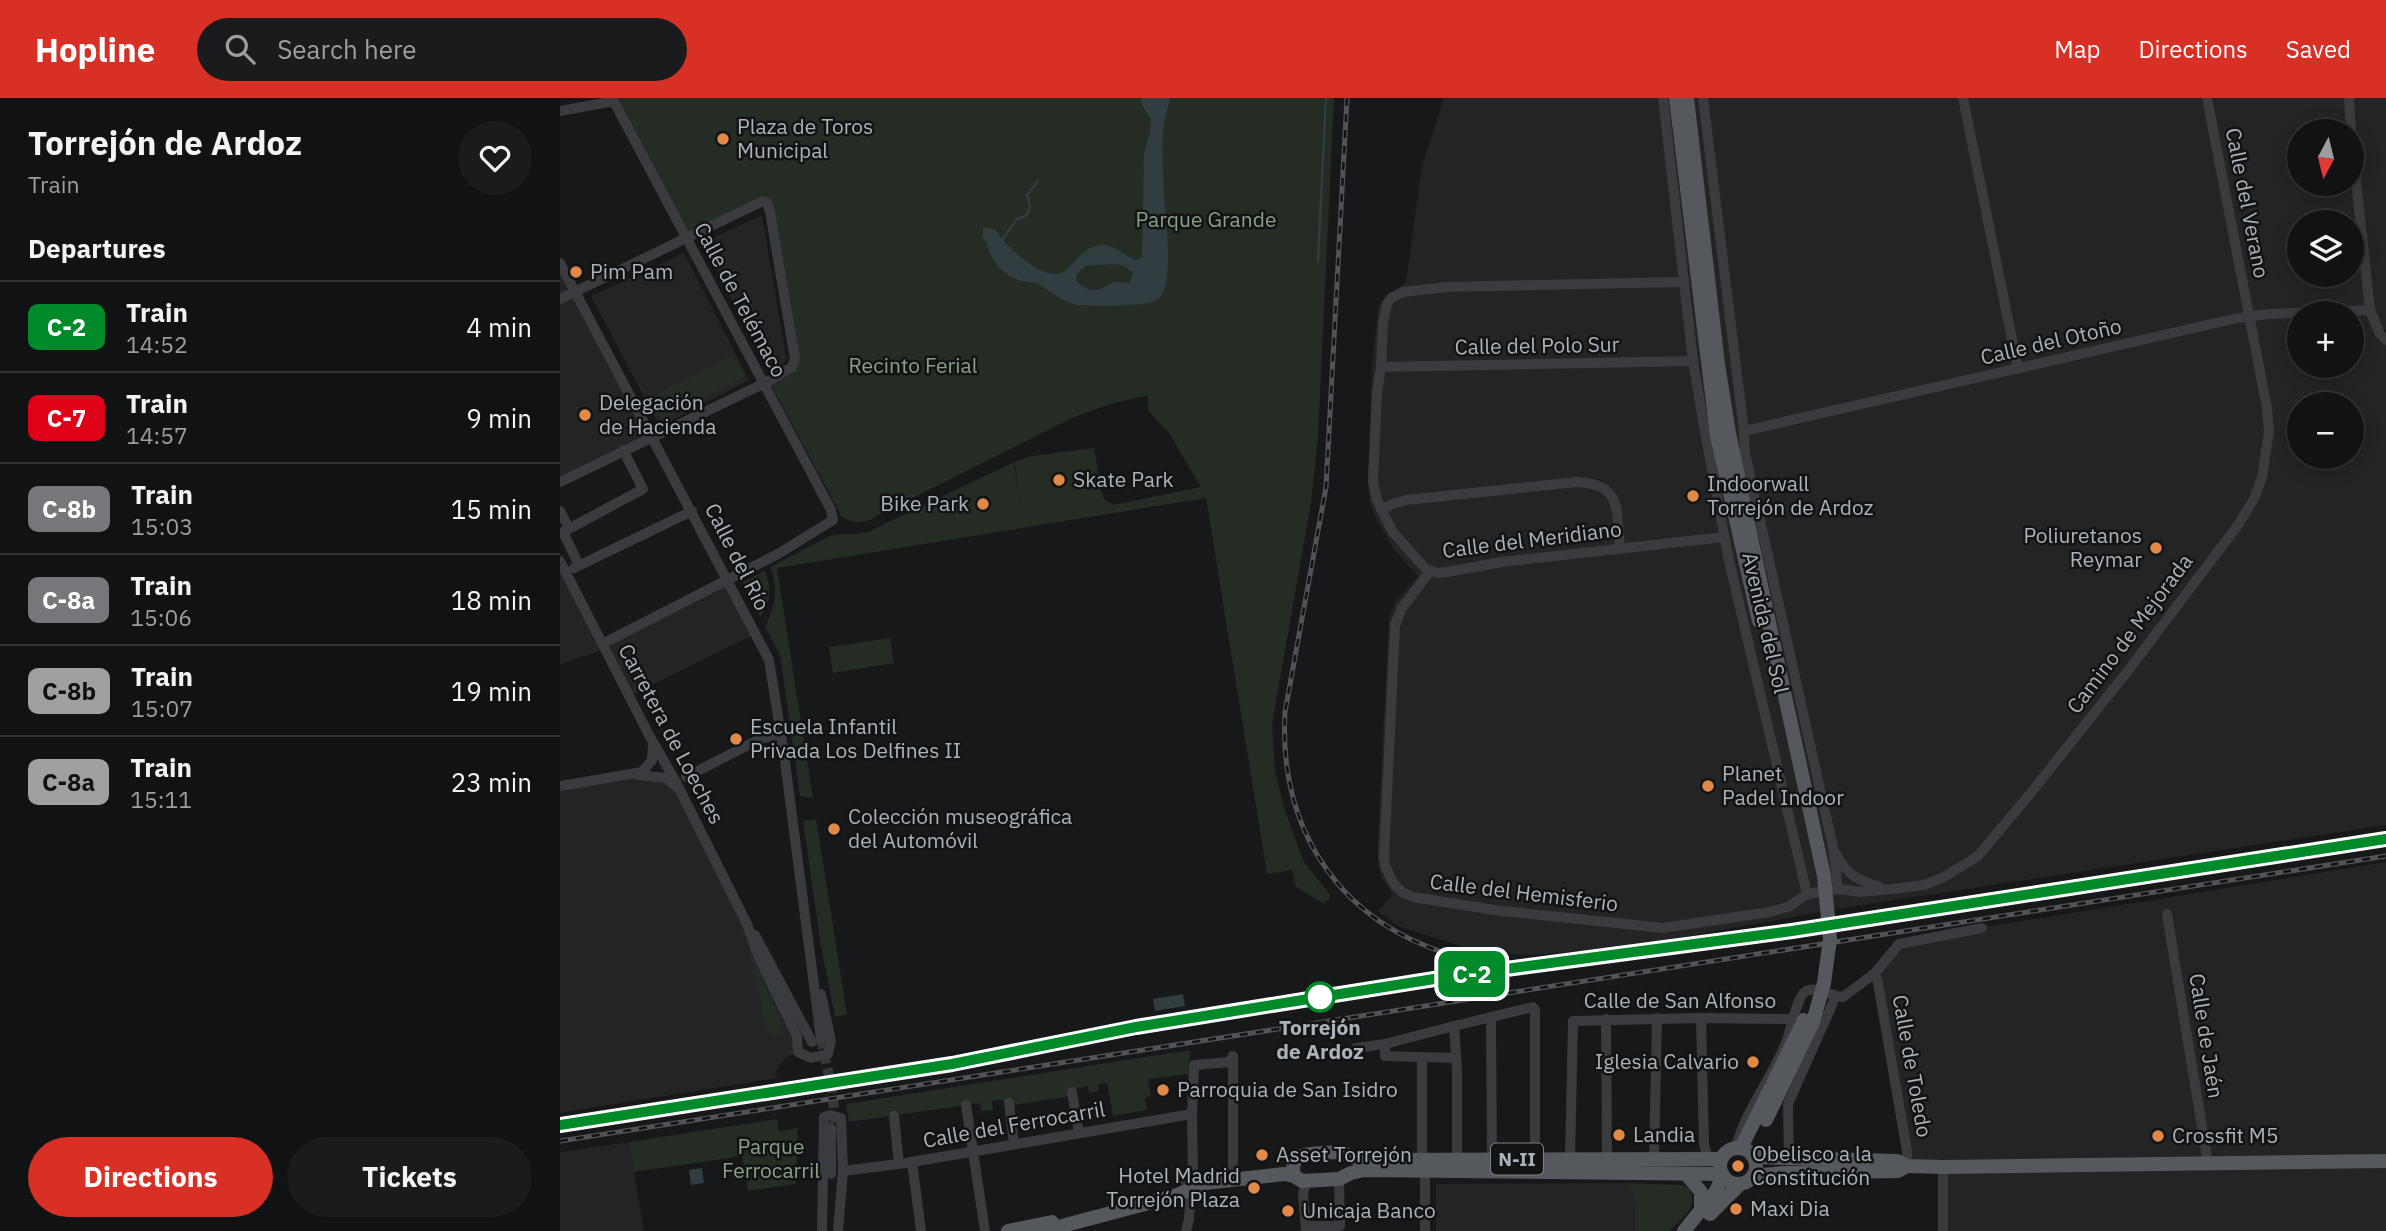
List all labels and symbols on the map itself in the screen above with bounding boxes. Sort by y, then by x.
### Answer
place label: Plaza de Toros Municipal [737,112,873,164]
north arrow [2287,119,2364,196]
street label: Calle del Verano [2220,125,2276,280]
marker: Plaza de Toros Municipal [715,131,731,147]
park label: Parque Grande [1136,205,1276,233]
street label: Calle de Telémaco [688,217,794,382]
place label: Pim Pam [590,257,673,285]
marker: Pim Pam [568,264,584,280]
street label: Calle del Otoño [1977,311,2124,371]
street label: Calle del Polo Sur [1454,330,1620,360]
park label: Recinto Ferial [848,351,978,379]
place label: Delegación de Hacienda [599,388,716,440]
marker: Delegación de Hacienda [577,407,593,423]
place label: Skate Park [1073,465,1174,493]
place label: Indoorwall Torrejón de Ardoz [1707,469,1874,521]
marker: Skate Park [1051,472,1067,488]
marker: Indoorwall Torrejón de Ardoz [1685,488,1701,504]
place label: Bike Park [880,489,969,517]
marker: Bike Park [975,496,991,512]
street label: Calle del Río [699,498,777,615]
street label: Calle del Meridiano [1441,514,1623,564]
place label: Poliuretanos Reymar [2023,521,2142,573]
marker: Poliuretanos Reymar [2148,540,2164,556]
street label: Camino de Mejorada [2060,548,2198,719]
street label: Avenida del Sol [1736,549,1796,697]
street label: Carretera de Loeches [613,639,731,828]
place label: Escuela Infantil Privada Los Delfines II [750,712,961,764]
marker: Escuela Infantil Privada Los Delfines II [728,731,744,747]
place label: Planet Padel Indoor [1722,759,1844,811]
marker: Planet Padel Indoor [1700,778,1716,794]
place label: Colección museográfica del Automóvil [848,802,1072,854]
marker: Colección museográfica del Automóvil [826,821,842,837]
street label: Calle del Hemisferio [1428,867,1620,917]
line badge: C-2 [1432,951,1512,997]
street label: Calle de Jaén [2183,971,2231,1100]
marker: Torrejón de Ardoz [1305,982,1335,1012]
street label: Calle de San Alfonso [1584,986,1776,1014]
street label: Calle de Toledo [1887,992,1939,1139]
place label: Torrejón de Ardoz [1276,1013,1364,1065]
place label: Iglesia Calvario [1595,1047,1739,1075]
marker: Iglesia Calvario [1745,1054,1761,1070]
place label: Parroquia de San Isidro [1177,1075,1398,1103]
marker: Parroquia de San Isidro [1155,1082,1171,1098]
street label: Calle del Ferrocarril [921,1094,1107,1154]
place label: Landia [1633,1120,1695,1148]
place label: Crossfit M5 [2172,1121,2279,1149]
marker: Landia [1611,1127,1627,1143]
marker: Crossfit M5 [2150,1128,2166,1144]
park label: Parque Ferrocarril [722,1132,820,1184]
place label: Obelisco a la Constitución [1752,1139,1872,1191]
place label: Asset Torrejón [1276,1140,1412,1168]
road number: N-II [1491,1144,1543,1175]
marker: Asset Torrejón [1254,1147,1270,1163]
marker: Obelisco a la Constitución [1730,1158,1746,1174]
place label: Hotel Madrid Torrejón Plaza [1106,1161,1240,1213]
marker: Hotel Madrid Torrejón Plaza [1246,1180,1262,1196]
place label: Maxi Dia [1750,1194,1830,1222]
place label: Unicaja Banco [1302,1196,1436,1224]
marker: Maxi Dia [1728,1201,1744,1217]
marker: Unicaja Banco [1280,1203,1296,1219]

